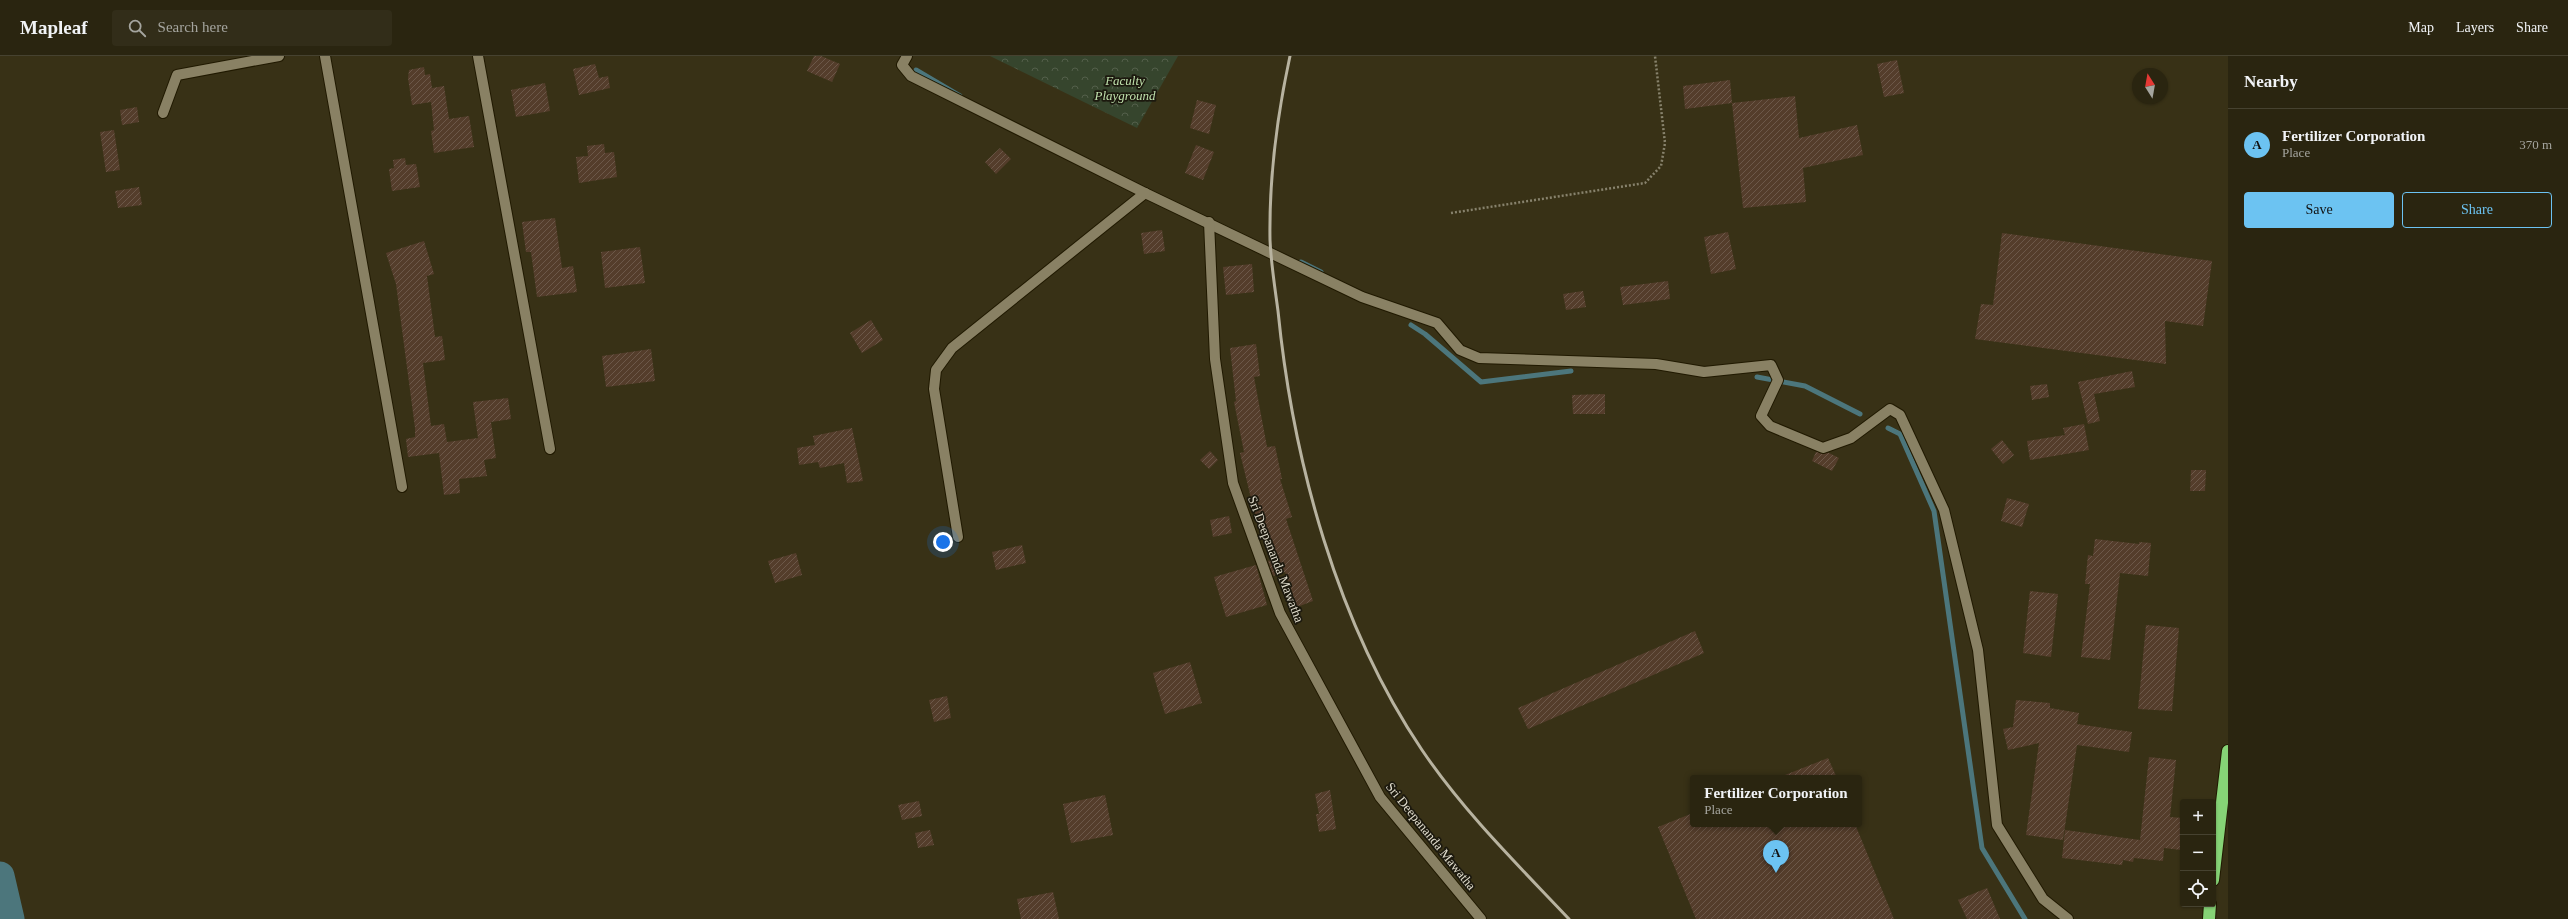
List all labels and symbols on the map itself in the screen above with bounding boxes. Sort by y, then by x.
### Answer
north arrow [2132,68,2168,104]
park label: Faculty Playground [1094,73,1156,103]
street label: Sri Deepananda Mawatha [1245,494,1307,625]
your location [933,532,953,552]
street label: Sri Deepananda Mawatha [1383,779,1479,893]
pin: A [1763,840,1789,873]

